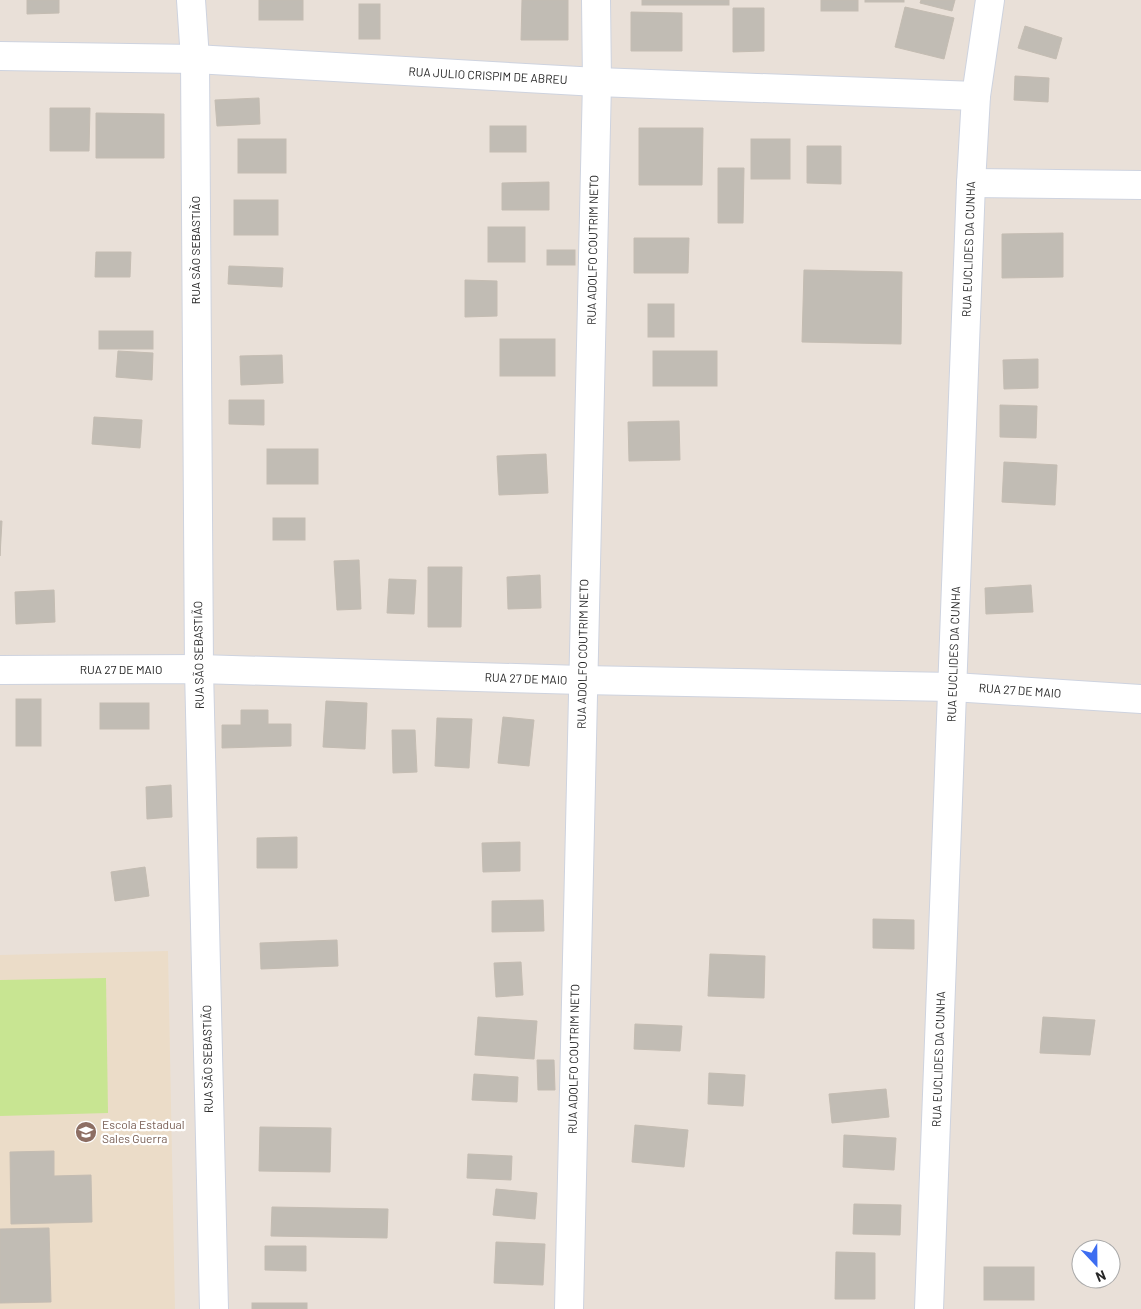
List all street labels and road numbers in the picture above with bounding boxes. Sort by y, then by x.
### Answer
street label: RUA JULIO CRISPIM DE ABREU [408,64,568,86]
street label: RUA ADOLFO COUTRIM NETO [584,175,600,325]
street label: RUA EUCLIDES DA CUNHA [959,181,977,317]
street label: RUA SÃO SEBASTIÃO [188,196,202,304]
street label: RUA ADOLFO COUTRIM NETO [574,579,590,729]
street label: RUA EUCLIDES DA CUNHA [944,586,962,722]
street label: RUA SÃO SEBASTIÃO [190,601,206,709]
street label: RUA 27 DE MAIO [80,662,162,676]
street label: RUA 27 DE MAIO [484,670,568,686]
street label: RUA 27 DE MAIO [978,680,1062,700]
street label: RUA ADOLFO COUTRIM NETO [565,984,581,1134]
street label: RUA EUCLIDES DA CUNHA [929,991,947,1127]
street label: RUA SÃO SEBASTIÃO [199,1005,215,1113]

